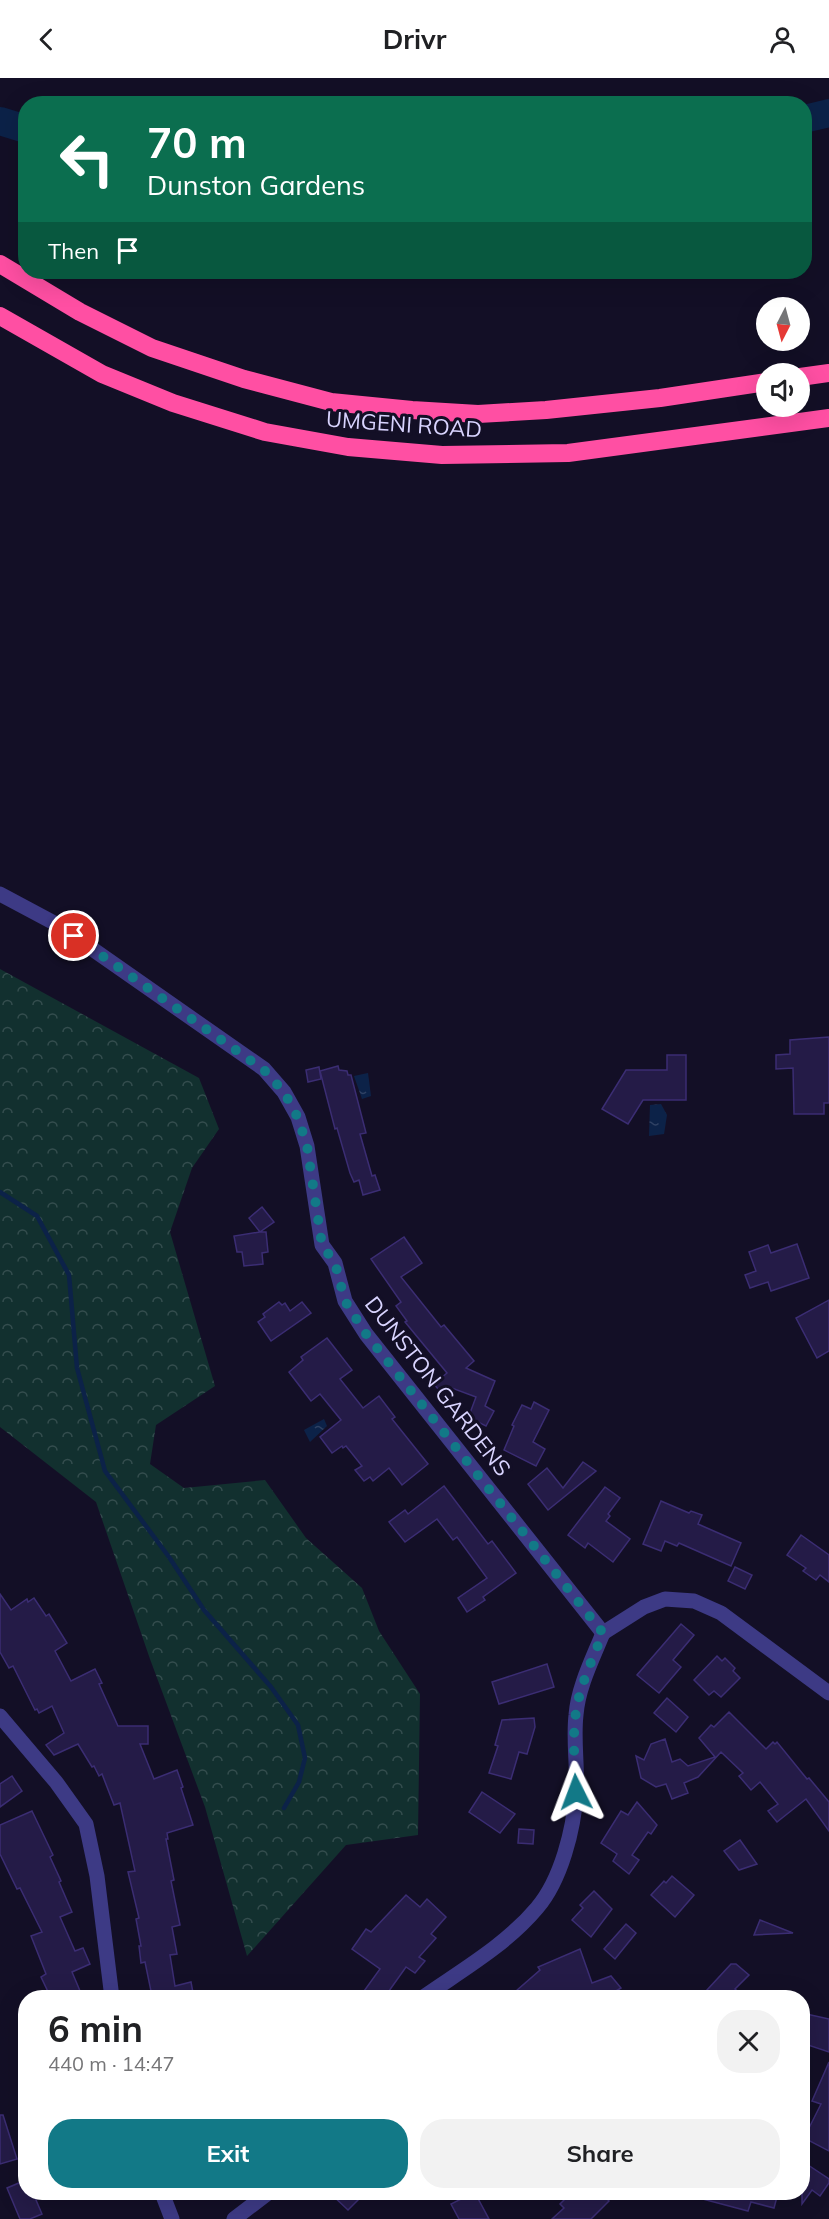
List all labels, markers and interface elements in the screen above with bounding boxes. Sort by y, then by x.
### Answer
text: Drivr [383,22,446,56]
icon: back [30,23,63,56]
icon: person [766,23,799,56]
text: 70 m [147,116,247,169]
icon: left [48,120,126,198]
text: Dunston Gardens [147,168,365,202]
icon: arrive [111,234,144,267]
text: Then [48,237,99,265]
north arrow [756,297,810,351]
map controls [756,297,810,417]
button: sound [756,363,810,417]
street label: UMGENI ROAD [325,405,483,443]
pin [48,910,99,961]
icon: arrive [57,919,90,952]
street label: DUNSTON GARDENS [359,1290,517,1482]
position arrow [544,1760,608,1824]
text: 6 min [48,2006,143,2051]
button: close [717,2010,780,2073]
text: 440 m · 14:47 [48,2051,174,2076]
button: Exit [48,2119,408,2188]
button: Share [420,2119,780,2188]

